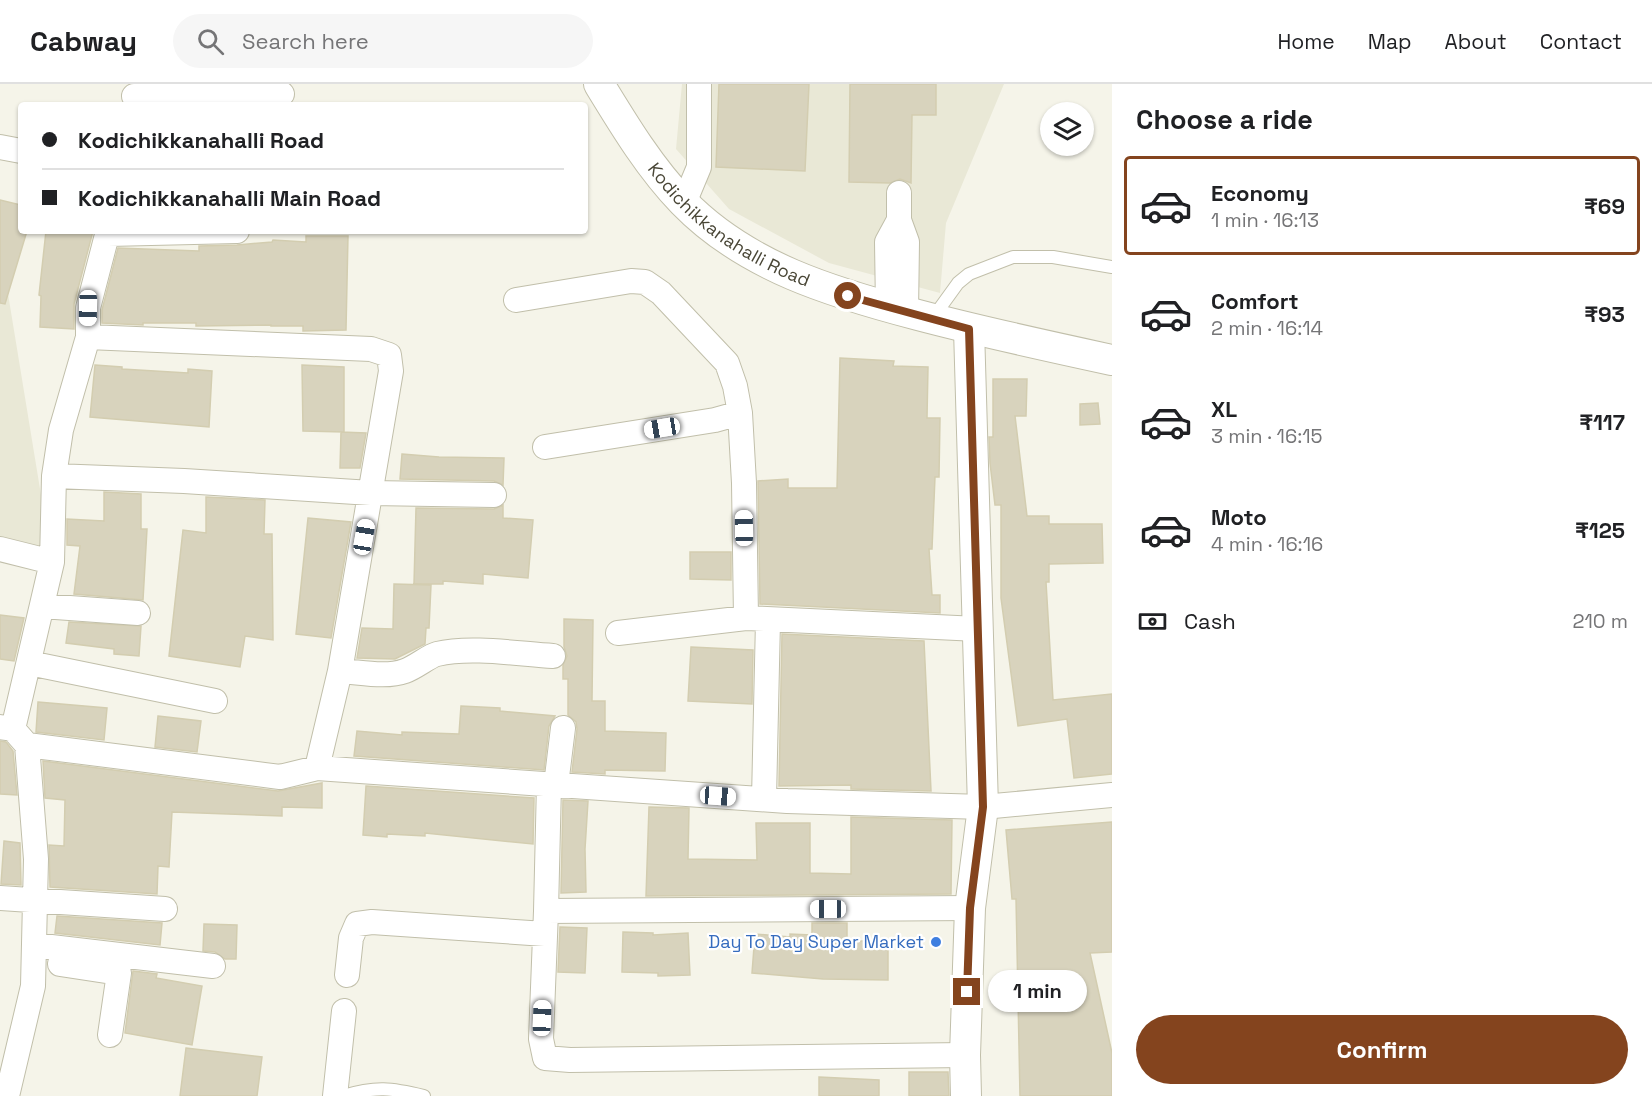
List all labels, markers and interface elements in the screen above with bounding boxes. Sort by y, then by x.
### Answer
search box [173,14,593,68]
text: Cabway [30,23,137,59]
icon: search [194,25,227,58]
text: Search here [242,27,369,55]
text: Home [1277,28,1335,55]
text: Map [1368,28,1412,55]
text: About [1445,28,1507,55]
text: Contact [1540,28,1622,55]
map controls [1040,102,1094,156]
button: layers [1040,102,1094,156]
text: Choose a ride [1136,102,1313,137]
text: Kodichikkanahalli Road [78,126,324,154]
street label: Kodichikkanahalli Road [643,158,813,292]
icon: car [1139,179,1193,233]
text: Economy [1211,179,1309,207]
text: Kodichikkanahalli Main Road [78,184,381,212]
text: ₹69 [1584,192,1625,220]
text: 1 min · 16:13 [1211,207,1319,233]
route start [834,282,861,309]
icon: car [1139,287,1193,341]
text: Comfort [1211,287,1299,315]
car [79,290,97,326]
text: ₹93 [1584,300,1625,328]
text: 2 min · 16:14 [1211,315,1323,341]
icon: car [1139,395,1193,449]
text: XL [1211,395,1237,423]
text: ₹117 [1579,408,1625,436]
car [643,416,681,440]
text: 3 min · 16:15 [1211,423,1323,449]
icon: car [1139,503,1193,557]
text: Moto [1211,503,1267,531]
car [735,510,753,546]
text: ₹125 [1575,516,1625,544]
car [352,518,376,556]
text: 4 min · 16:16 [1211,531,1323,557]
icon: cash [1136,605,1169,638]
text: Cash [1184,607,1236,635]
text: 210 m [1572,608,1628,634]
car [699,786,737,806]
car [810,900,846,918]
place label: Day To Day Super Market [708,930,924,953]
marker: Day To Day Super Market [929,935,943,949]
callout: 1 min [988,971,1087,1013]
route end [953,978,980,1005]
text: 1 min [1013,978,1062,1004]
car [532,1000,552,1036]
button: Confirm [1136,1015,1628,1084]

